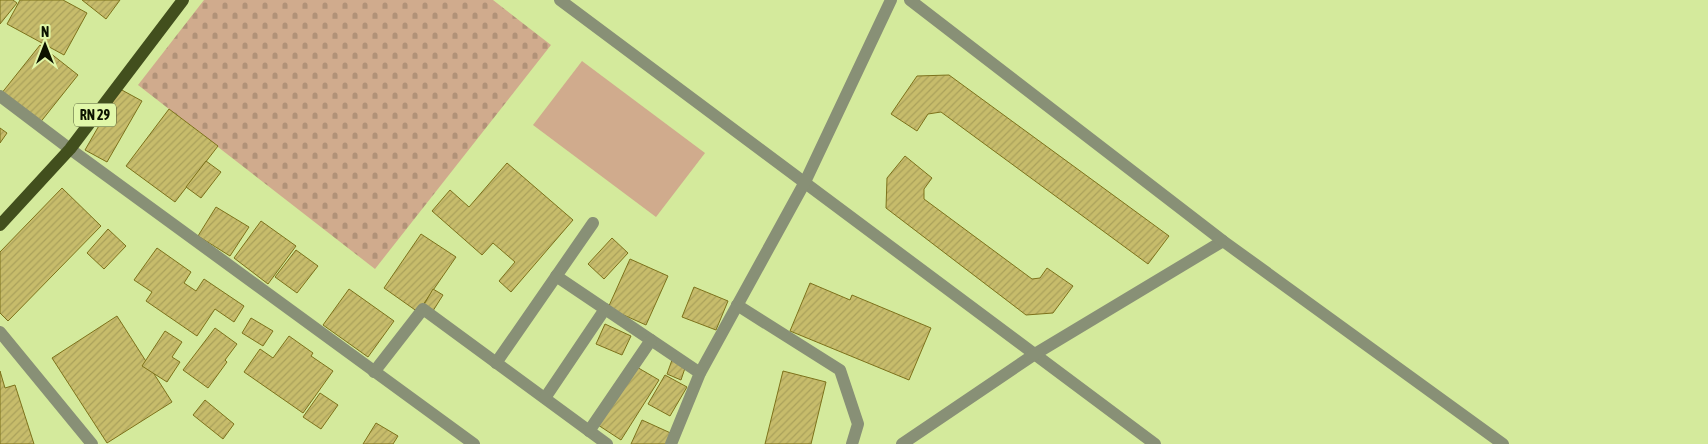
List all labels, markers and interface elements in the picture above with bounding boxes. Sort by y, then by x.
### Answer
north arrow [20,20,70,70]
text: N [41,24,49,40]
road number: RN 29 [74,104,116,126]

